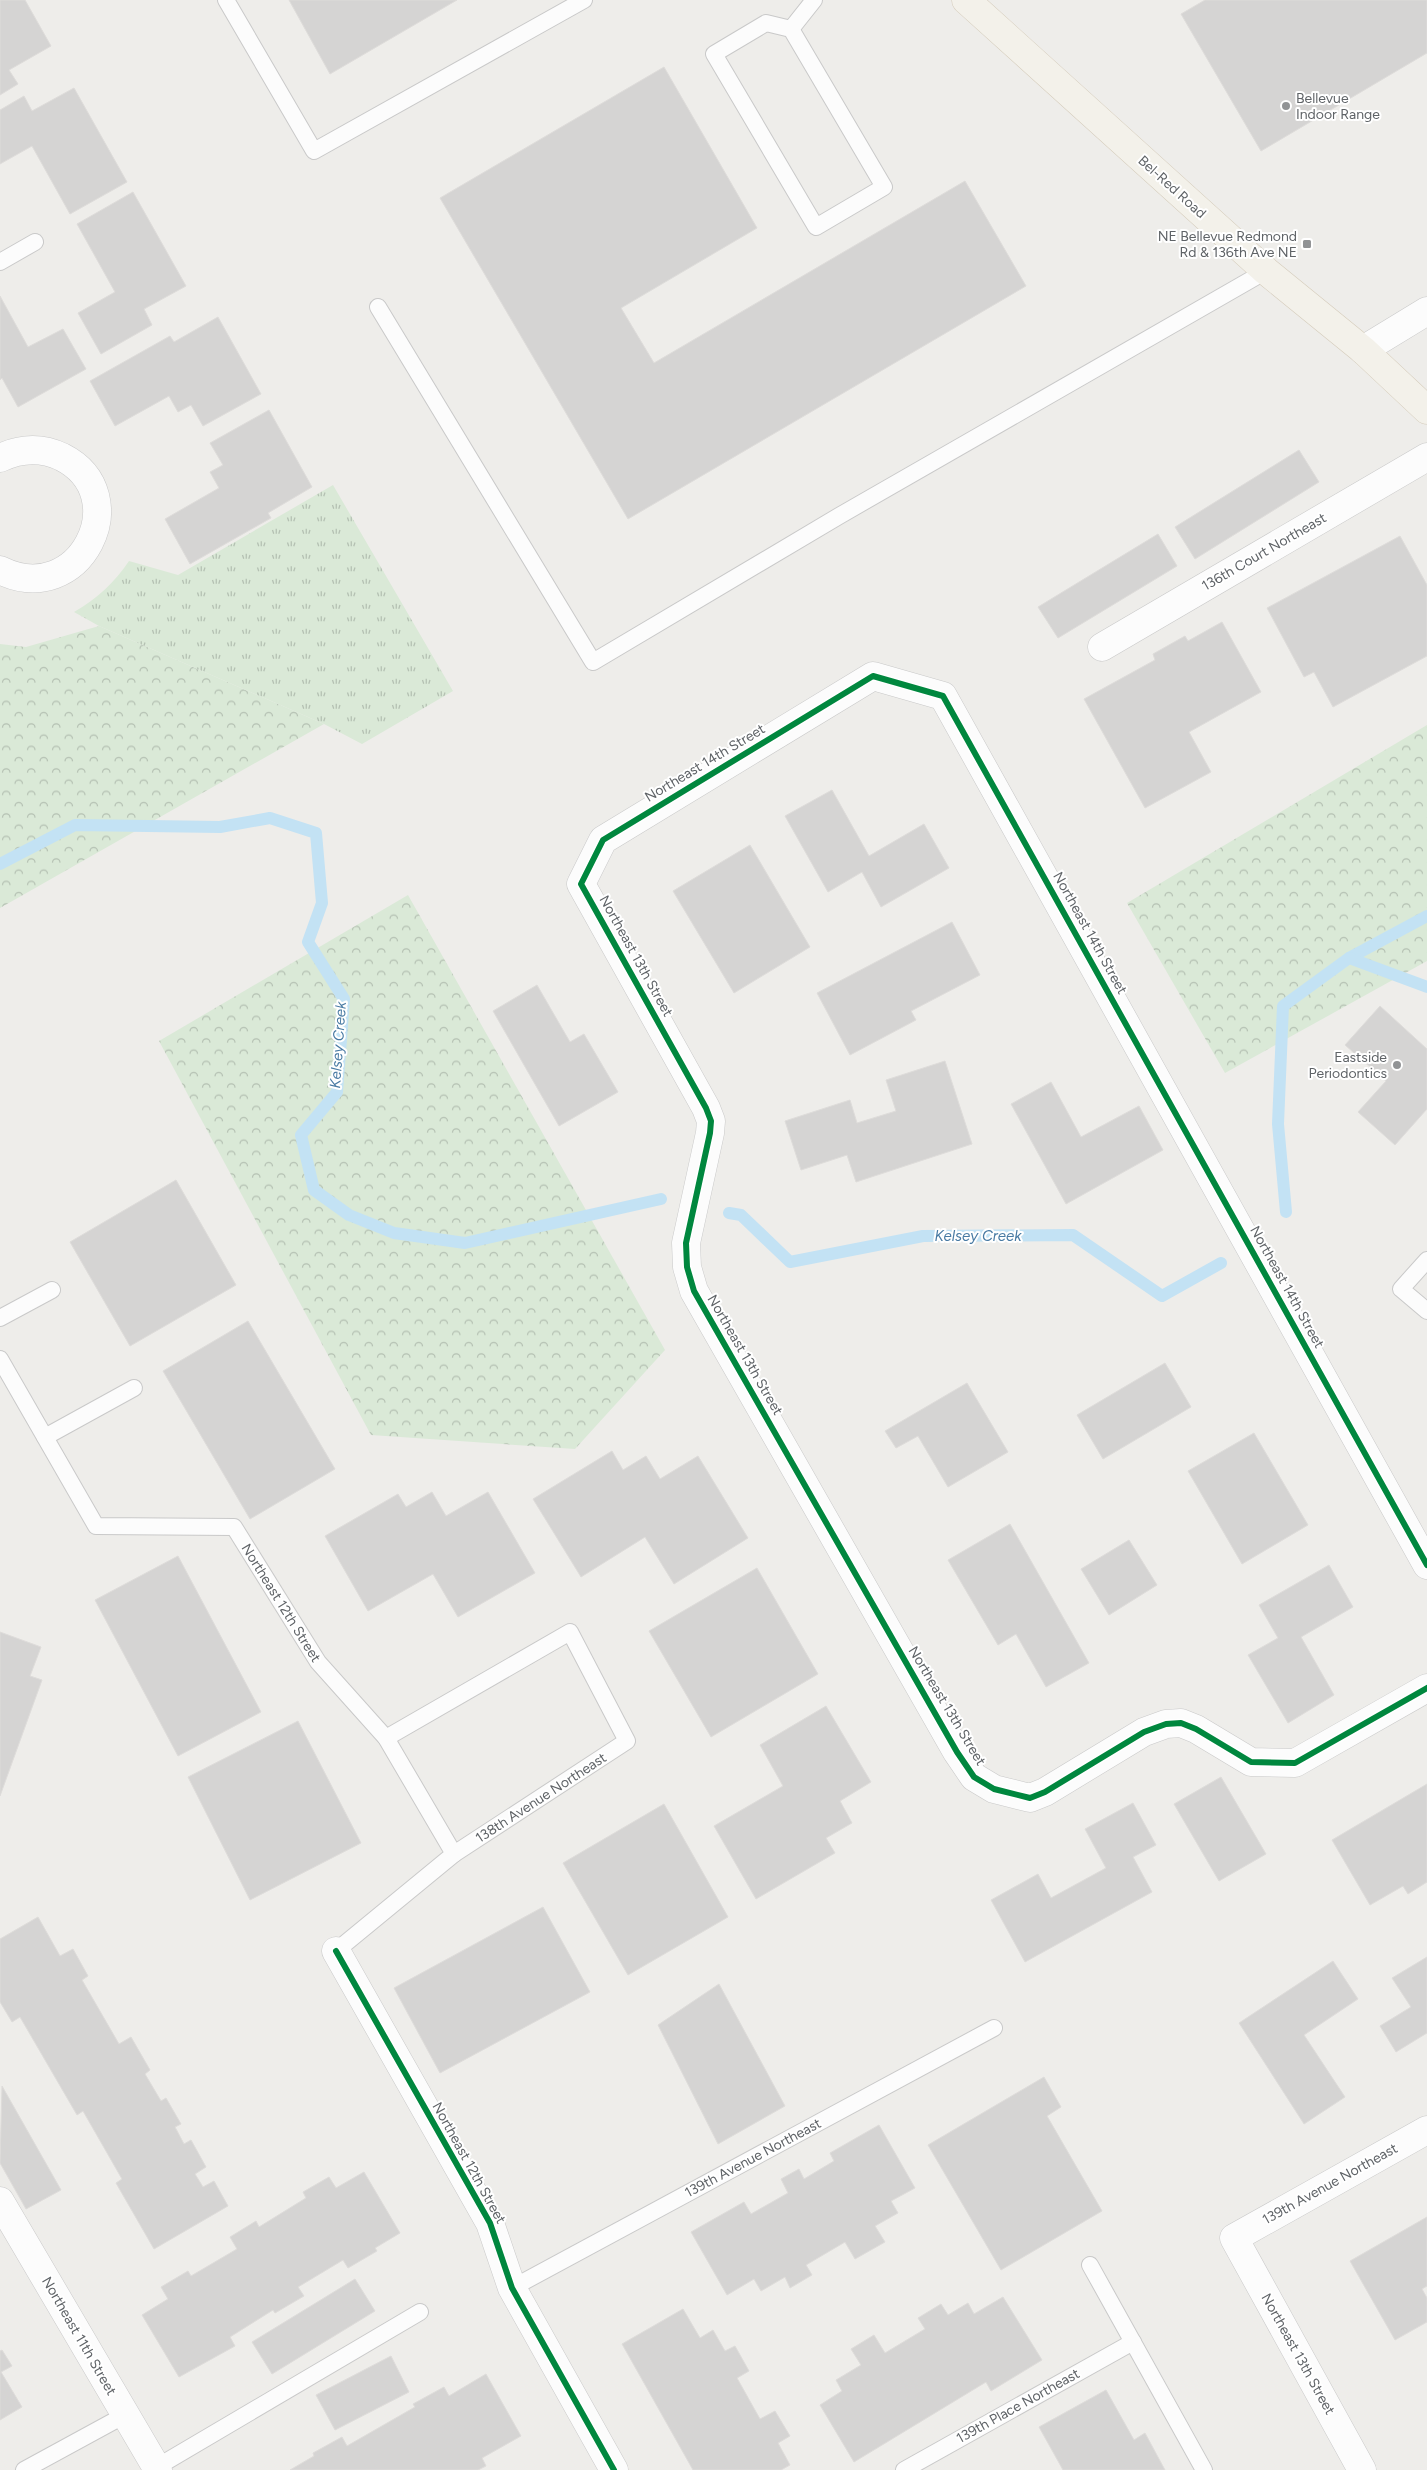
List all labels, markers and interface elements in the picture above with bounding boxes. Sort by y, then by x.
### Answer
place label: Bellevue Indoor Range [1296,90,1380,123]
marker: Bellevue Indoor Range [1280,100,1292,112]
street label: Bel-Red Road [1135,152,1209,222]
place label: NE Bellevue Redmond Rd & 136th Ave NE [1158,228,1297,261]
marker: NE Bellevue Redmond Rd & 136th Ave NE [1301,238,1313,250]
street label: 136th Court Northeast [1199,509,1329,595]
street label: Northeast 14th Street [642,720,768,806]
street label: Northeast 14th Street [1049,869,1131,997]
street label: Northeast 13th Street [596,892,676,1020]
water label: Kelsey Creek [326,1000,350,1089]
place label: Eastside Periodontics [1309,1049,1387,1082]
marker: Eastside Periodontics [1391,1059,1403,1071]
street label: Northeast 14th Street [1246,1223,1328,1351]
water label: Kelsey Creek [934,1227,1022,1245]
street label: Northeast 13th Street [704,1292,786,1418]
street label: Northeast 12th Street [238,1541,324,1665]
street label: Northeast 13th Street [905,1643,989,1769]
street label: 138th Avenue Northeast [472,1749,610,1847]
street label: Northeast 12th Street [429,2099,509,2227]
street label: 139th Avenue Northeast [682,2115,824,2201]
street label: 139th Avenue Northeast [1259,2140,1401,2228]
street label: Northeast 11th Street [38,2274,120,2398]
street label: Northeast 13th Street [1258,2290,1338,2418]
street label: 139th Place Northeast [953,2365,1083,2447]

